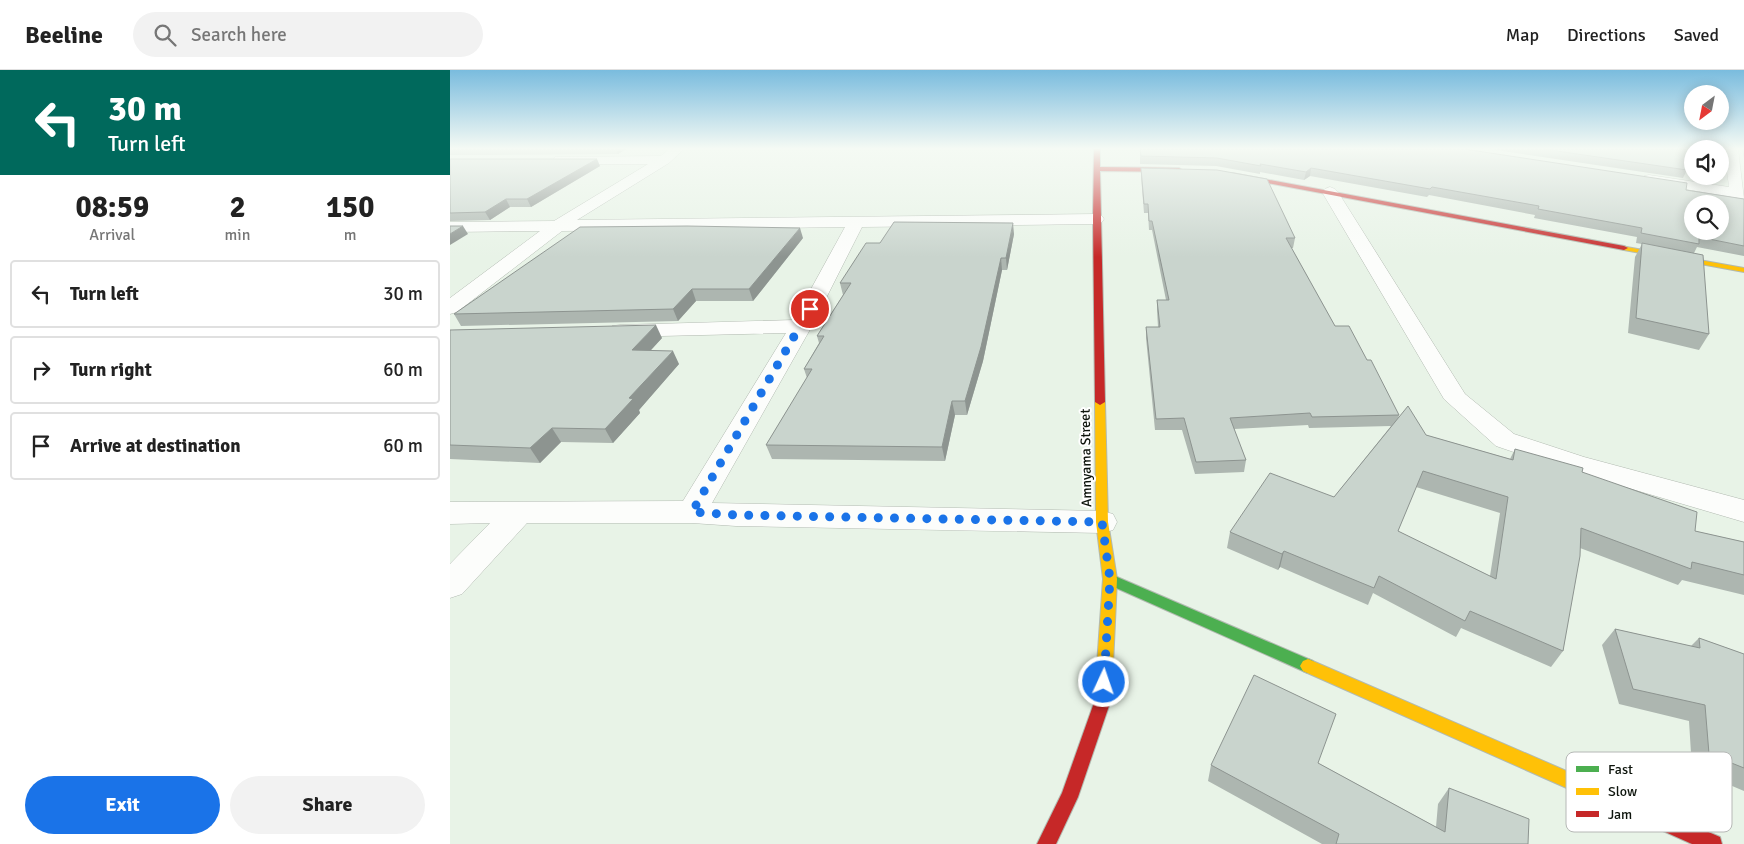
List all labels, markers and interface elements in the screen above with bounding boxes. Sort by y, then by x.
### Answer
search box [133,12,483,57]
text: Beeline [25,20,103,50]
icon: search [151,21,179,49]
text: Search here [191,23,287,47]
text: Map [1506,24,1539,46]
text: Directions [1567,24,1646,46]
text: Saved [1674,24,1719,46]
north arrow [1684,85,1729,130]
map controls [1684,85,1729,240]
text: 30 m [108,87,182,130]
icon: left [25,90,90,155]
text: Turn left [108,130,186,157]
button: sound [1684,140,1729,185]
text: 08:59 [75,189,149,226]
text: 2 [229,189,246,226]
text: 150 [326,189,374,226]
button: search [1684,195,1729,240]
text: Arrival [89,225,135,245]
text: min [225,225,250,245]
text: m [344,225,357,245]
icon: left [27,280,55,308]
text: Turn left [70,282,139,306]
text: 30 m [383,282,423,306]
pin [789,288,831,330]
icon: arrive [796,295,824,323]
icon: right [27,356,55,384]
text: Turn right [70,358,152,382]
text: 60 m [383,358,423,382]
street label: Amnyama Street [1077,409,1095,507]
icon: arrive [27,432,55,460]
text: Arrive at destination [70,434,241,458]
text: 60 m [383,434,423,458]
position arrow [1077,655,1129,707]
legend [1566,752,1732,832]
text: Fast [1608,761,1633,778]
button: Exit [25,776,220,834]
button: Share [230,776,425,834]
text: Slow [1608,783,1637,800]
text: Jam [1608,806,1632,823]

